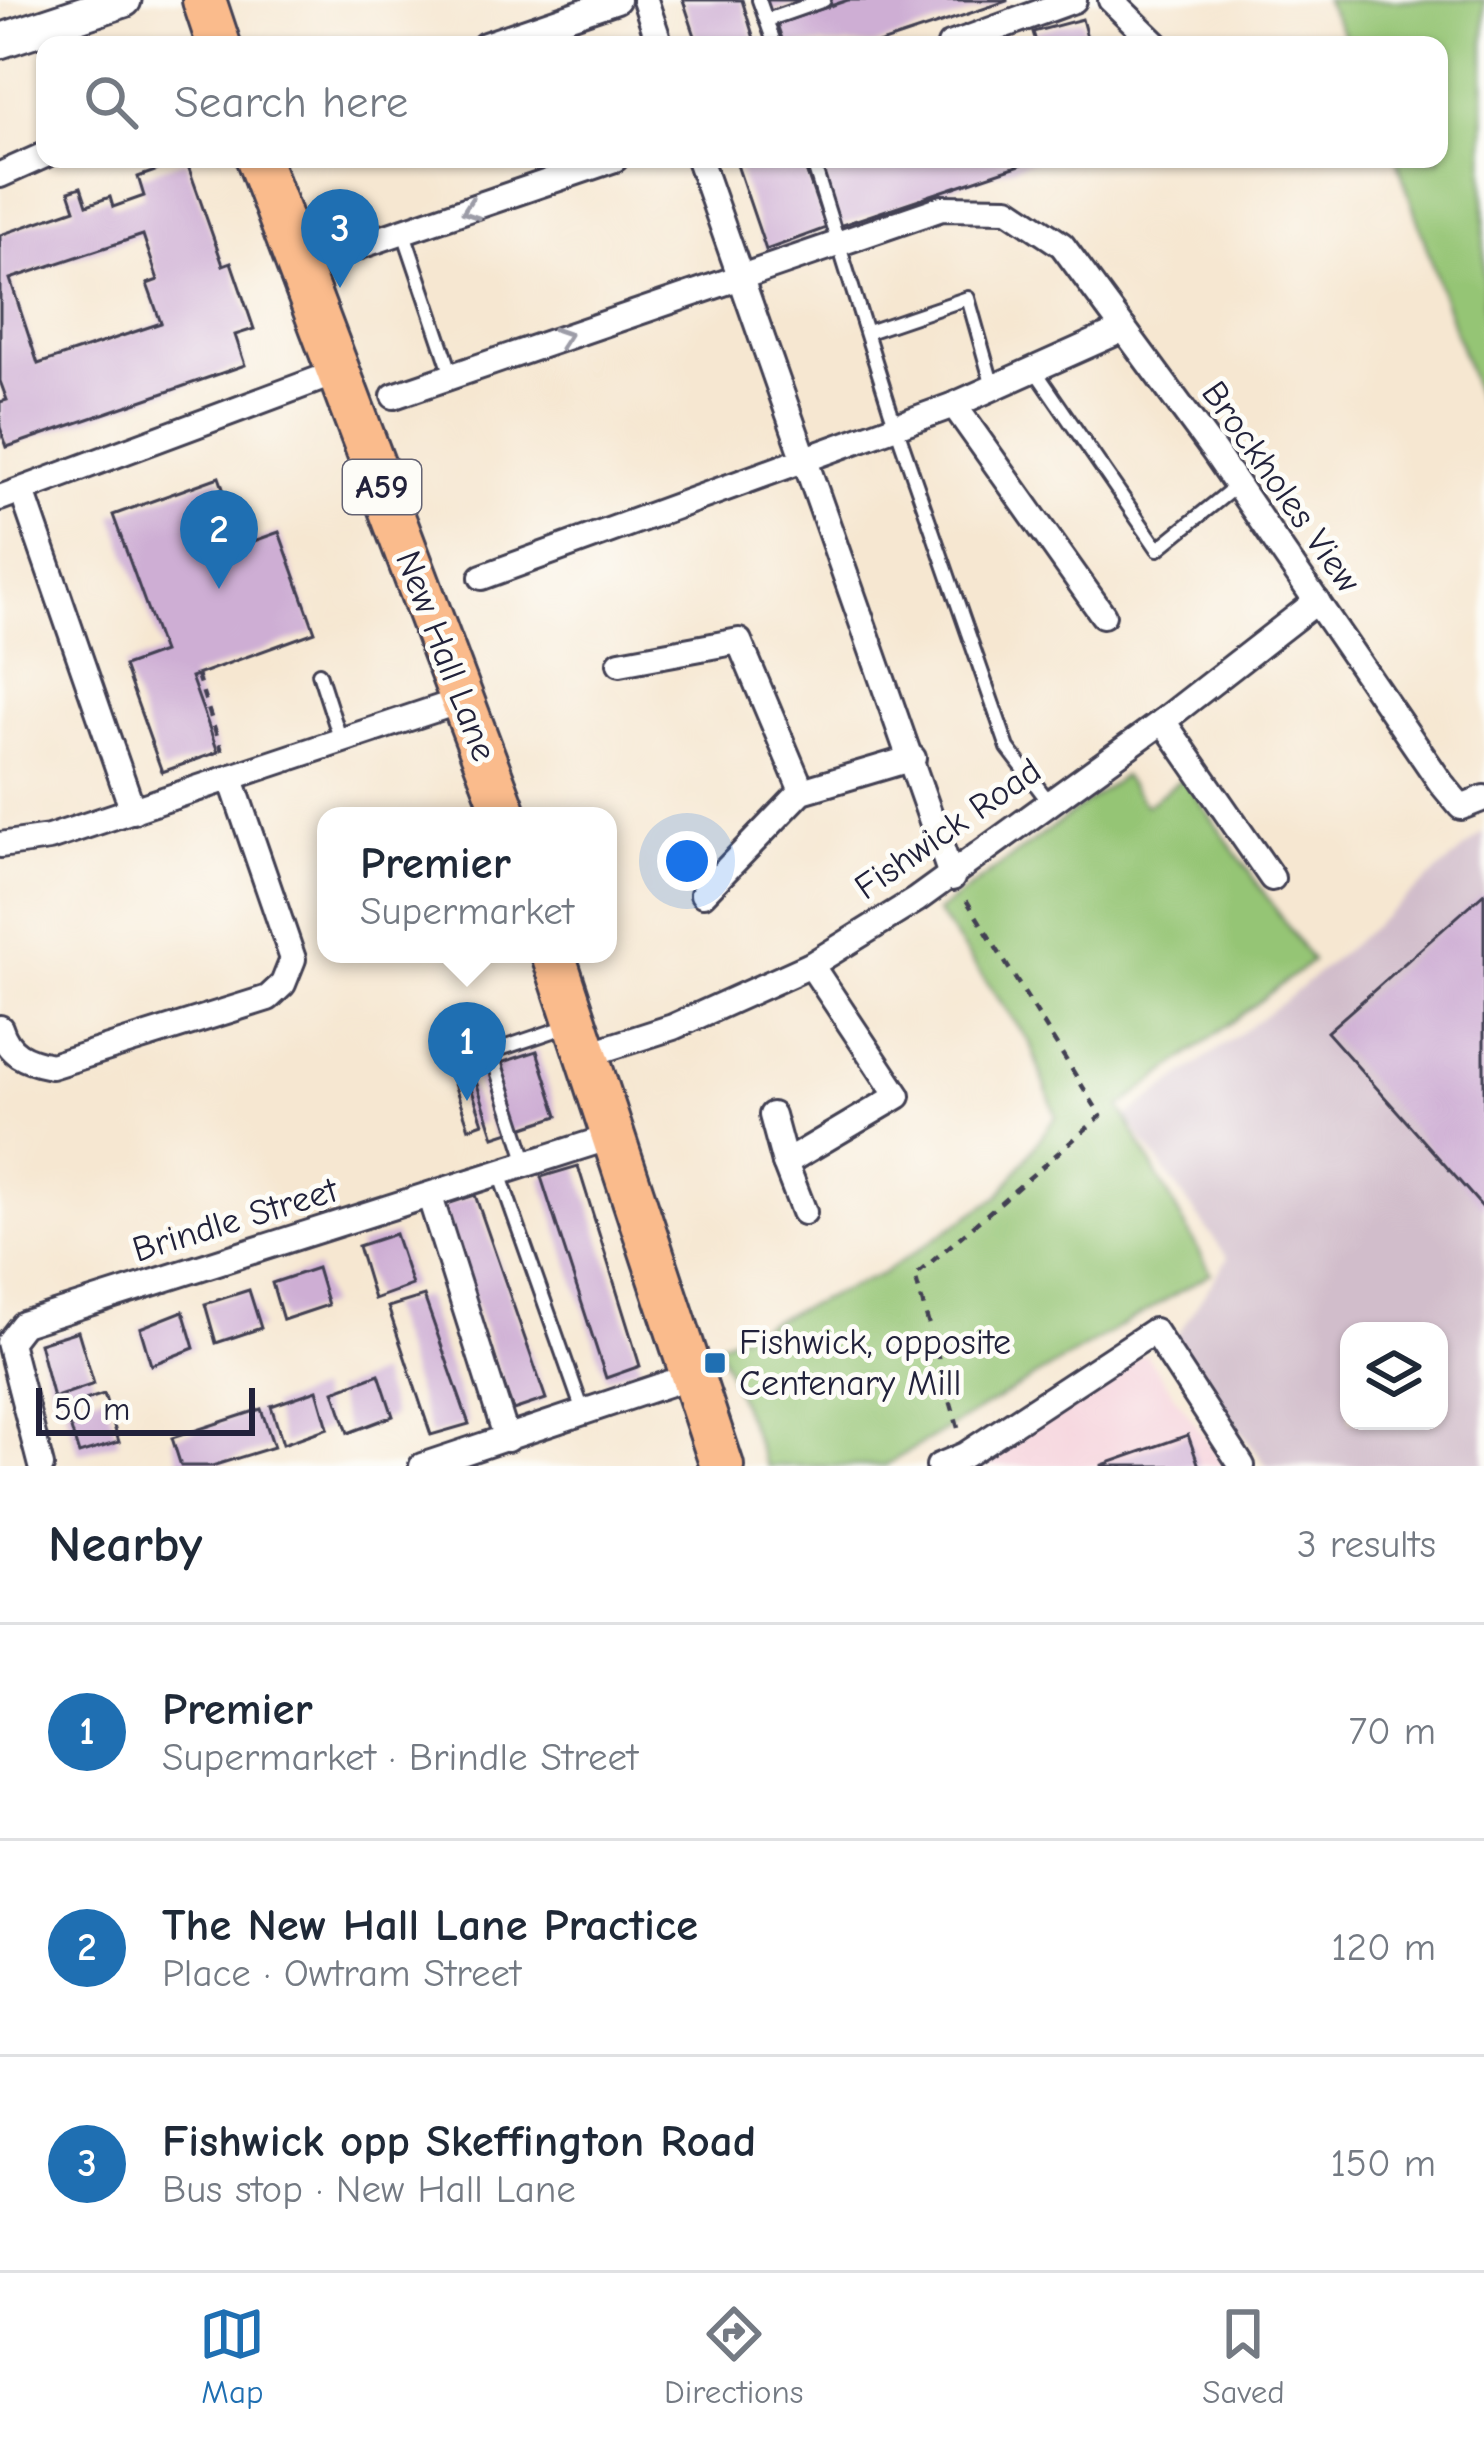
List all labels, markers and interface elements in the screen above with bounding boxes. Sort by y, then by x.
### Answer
search box [36,36,1448,168]
icon: search [78,69,144,135]
text: Search here [174,76,408,128]
pin: 3 [301,189,379,288]
one-way arrow [461,196,482,220]
one-way arrow [552,326,573,351]
street label: Brockholes View [1193,374,1369,601]
road number: A59 [343,460,421,514]
pin: 2 [180,490,258,589]
street label: New Hall Lane [387,545,505,767]
street label: Fishwick Road [847,750,1049,908]
popup [317,807,617,963]
your location [657,831,717,891]
text: Premier [360,837,511,889]
text: Supermarket [360,889,574,934]
pin: 1 [428,1002,506,1101]
street label: Brindle Street [128,1169,344,1271]
place label: Fishwick, opposite Centenary Mill [739,1322,1011,1404]
map controls [1340,1322,1448,1430]
button: layers [1340,1322,1448,1430]
marker: Fishwick, opposite Centenary Mill [702,1350,728,1376]
scale bar [36,1382,255,1435]
text: 50 m [54,1390,130,1428]
text: Nearby [48,1515,202,1574]
text: 3 results [1297,1522,1436,1567]
text: Premier [162,1683,313,1735]
text: 1 [79,1709,95,1754]
text: 70 m [1349,1709,1436,1754]
text: Supermarket · Brindle Street [162,1735,638,1780]
text: The New Hall Lane Practice [162,1899,698,1951]
text: 2 [77,1925,97,1970]
text: 120 m [1331,1925,1436,1970]
text: Place · Owtram Street [162,1951,521,1996]
text: Fishwick opp Skeffington Road [162,2115,756,2167]
text: 3 [77,2141,97,2186]
text: 150 m [1330,2141,1436,2186]
text: Bus stop · New Hall Lane [162,2167,576,2212]
tab: Map [199,2301,265,2411]
tab: Directions [664,2301,804,2411]
tab: Saved [1202,2301,1285,2411]

